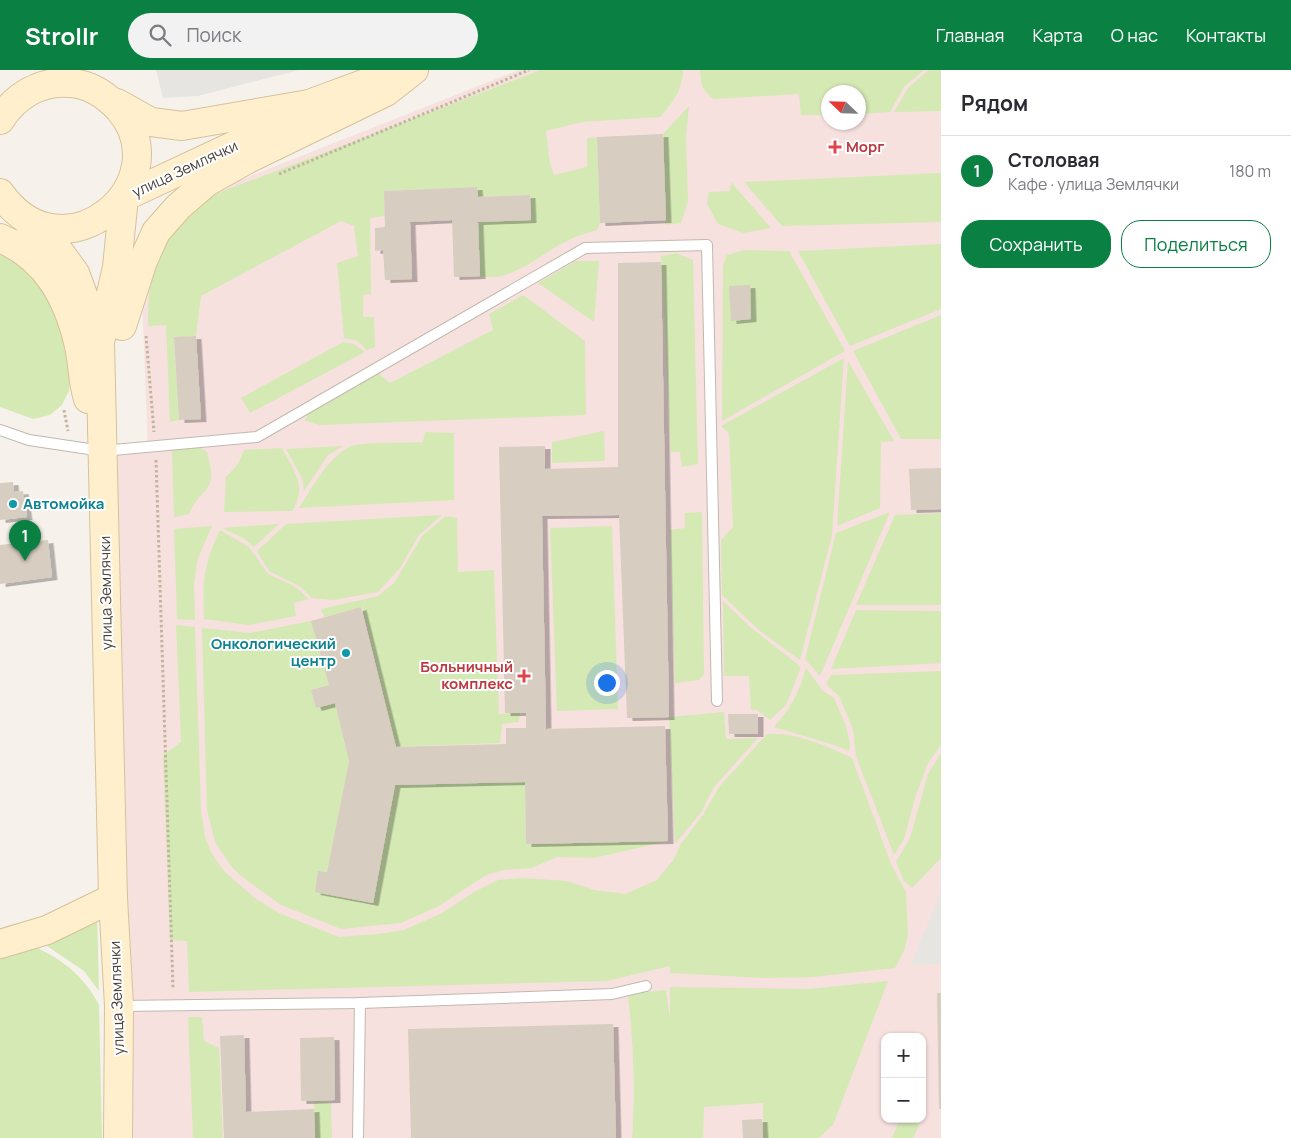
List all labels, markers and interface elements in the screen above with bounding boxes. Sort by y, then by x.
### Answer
search box [128,13,478,58]
text: Strollr [25,19,98,52]
icon: search [146,21,174,49]
text: Поиск [186,22,242,48]
text: Главная [936,23,1005,47]
text: Карта [1033,23,1083,47]
text: О нас [1111,23,1158,47]
text: Контакты [1186,23,1266,47]
north arrow [821,85,866,130]
text: Рядом [961,89,1028,117]
street label: улица Землячки [129,135,241,202]
place label: Морг [846,136,885,157]
marker: Морг [828,140,842,154]
text: Столовая [1008,147,1100,173]
text: 1 [973,160,981,182]
text: 180 m [1229,160,1271,182]
text: Кафе · улица Землячки [1008,173,1179,195]
button: Сохранить [961,220,1111,268]
button: Поделиться [1121,220,1271,268]
place label: Автомойка [23,493,105,514]
marker: Автомойка [7,498,19,510]
pin: 1 [9,520,41,561]
street label: улица Землячки [94,536,117,650]
place label: Онкологический центр [211,633,336,671]
marker: Онкологический центр [340,647,352,659]
place label: Больничный комплекс [420,656,513,694]
marker: Больничный комплекс [517,669,531,683]
your location [594,670,620,696]
street label: улица Землячки [104,941,129,1055]
map controls [881,1033,926,1123]
button: + [881,1033,926,1078]
button: − [881,1078,926,1123]

